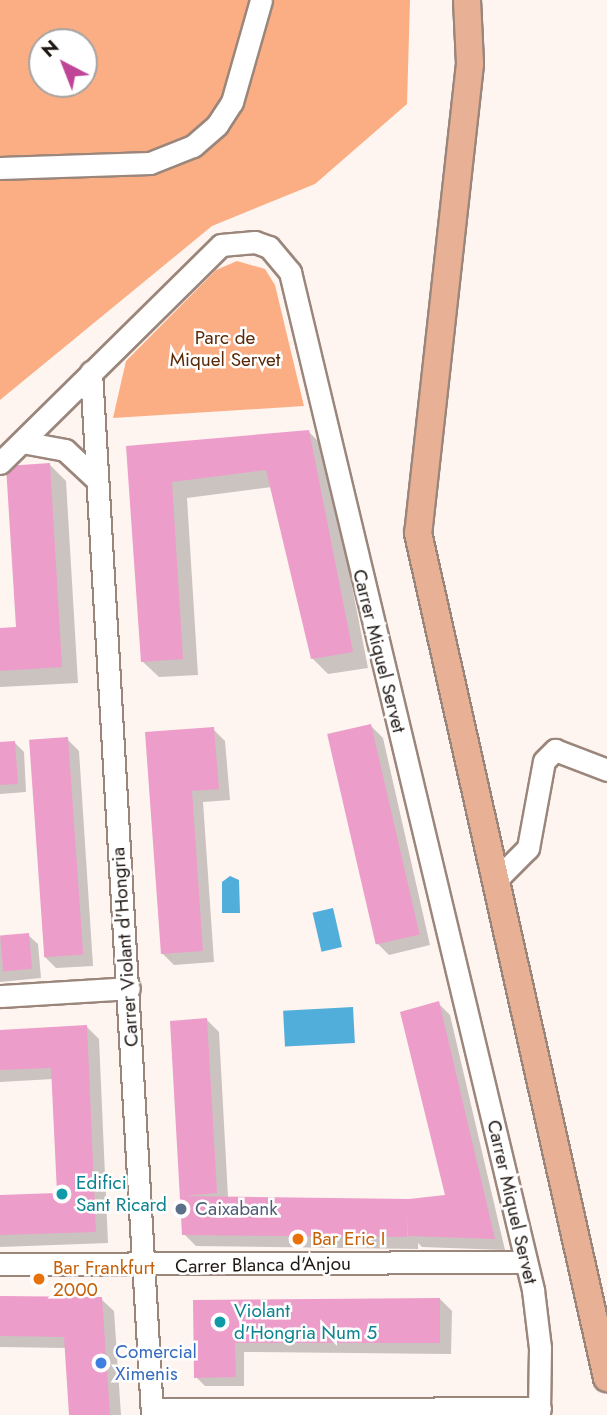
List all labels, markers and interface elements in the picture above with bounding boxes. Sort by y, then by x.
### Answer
north arrow [28,28,98,98]
text: N [35,33,65,64]
park label: Parc de Miquel Servet [170,327,280,371]
street label: Carrer Miquel Servet [348,567,410,735]
street label: Carrer Violant d'Hongria [107,846,143,1048]
street label: Carrer Miquel Servet [482,1118,542,1286]
place label: Edifici Sant Ricard [76,1172,167,1216]
marker: Edifici Sant Ricard [54,1186,70,1202]
place label: Caixabank [195,1198,278,1220]
marker: Caixabank [173,1201,189,1217]
place label: Bar Eric I [312,1228,385,1250]
marker: Bar Eric I [290,1231,306,1247]
street label: Carrer Blanca d'Anjou [175,1252,351,1278]
place label: Bar Frankfurt 2000 [53,1257,155,1301]
marker: Bar Frankfurt 2000 [31,1271,47,1287]
place label: Violant d'Hongria Num 5 [234,1300,377,1344]
marker: Violant d'Hongria Num 5 [212,1314,228,1330]
place label: Comercial Ximenis [115,1341,197,1385]
marker: Comercial Ximenis [93,1355,109,1371]

